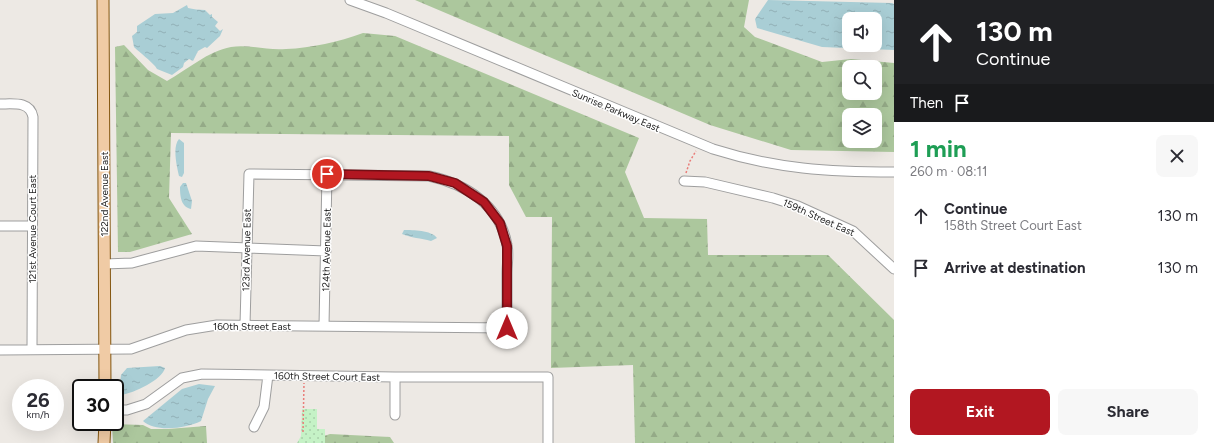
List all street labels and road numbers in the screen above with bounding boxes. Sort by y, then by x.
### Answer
street label: Sunrise Parkway East [570,86,662,135]
street label: 122nd Avenue East [98,151,111,236]
street label: 121st Avenue Court East [26,174,39,283]
street label: 159th Street East [781,196,857,239]
street label: 123rd Avenue East [239,208,254,291]
street label: 124th Avenue East [319,208,334,292]
street label: 160th Street East [213,320,291,333]
street label: 160th Street Court East [274,369,380,384]

